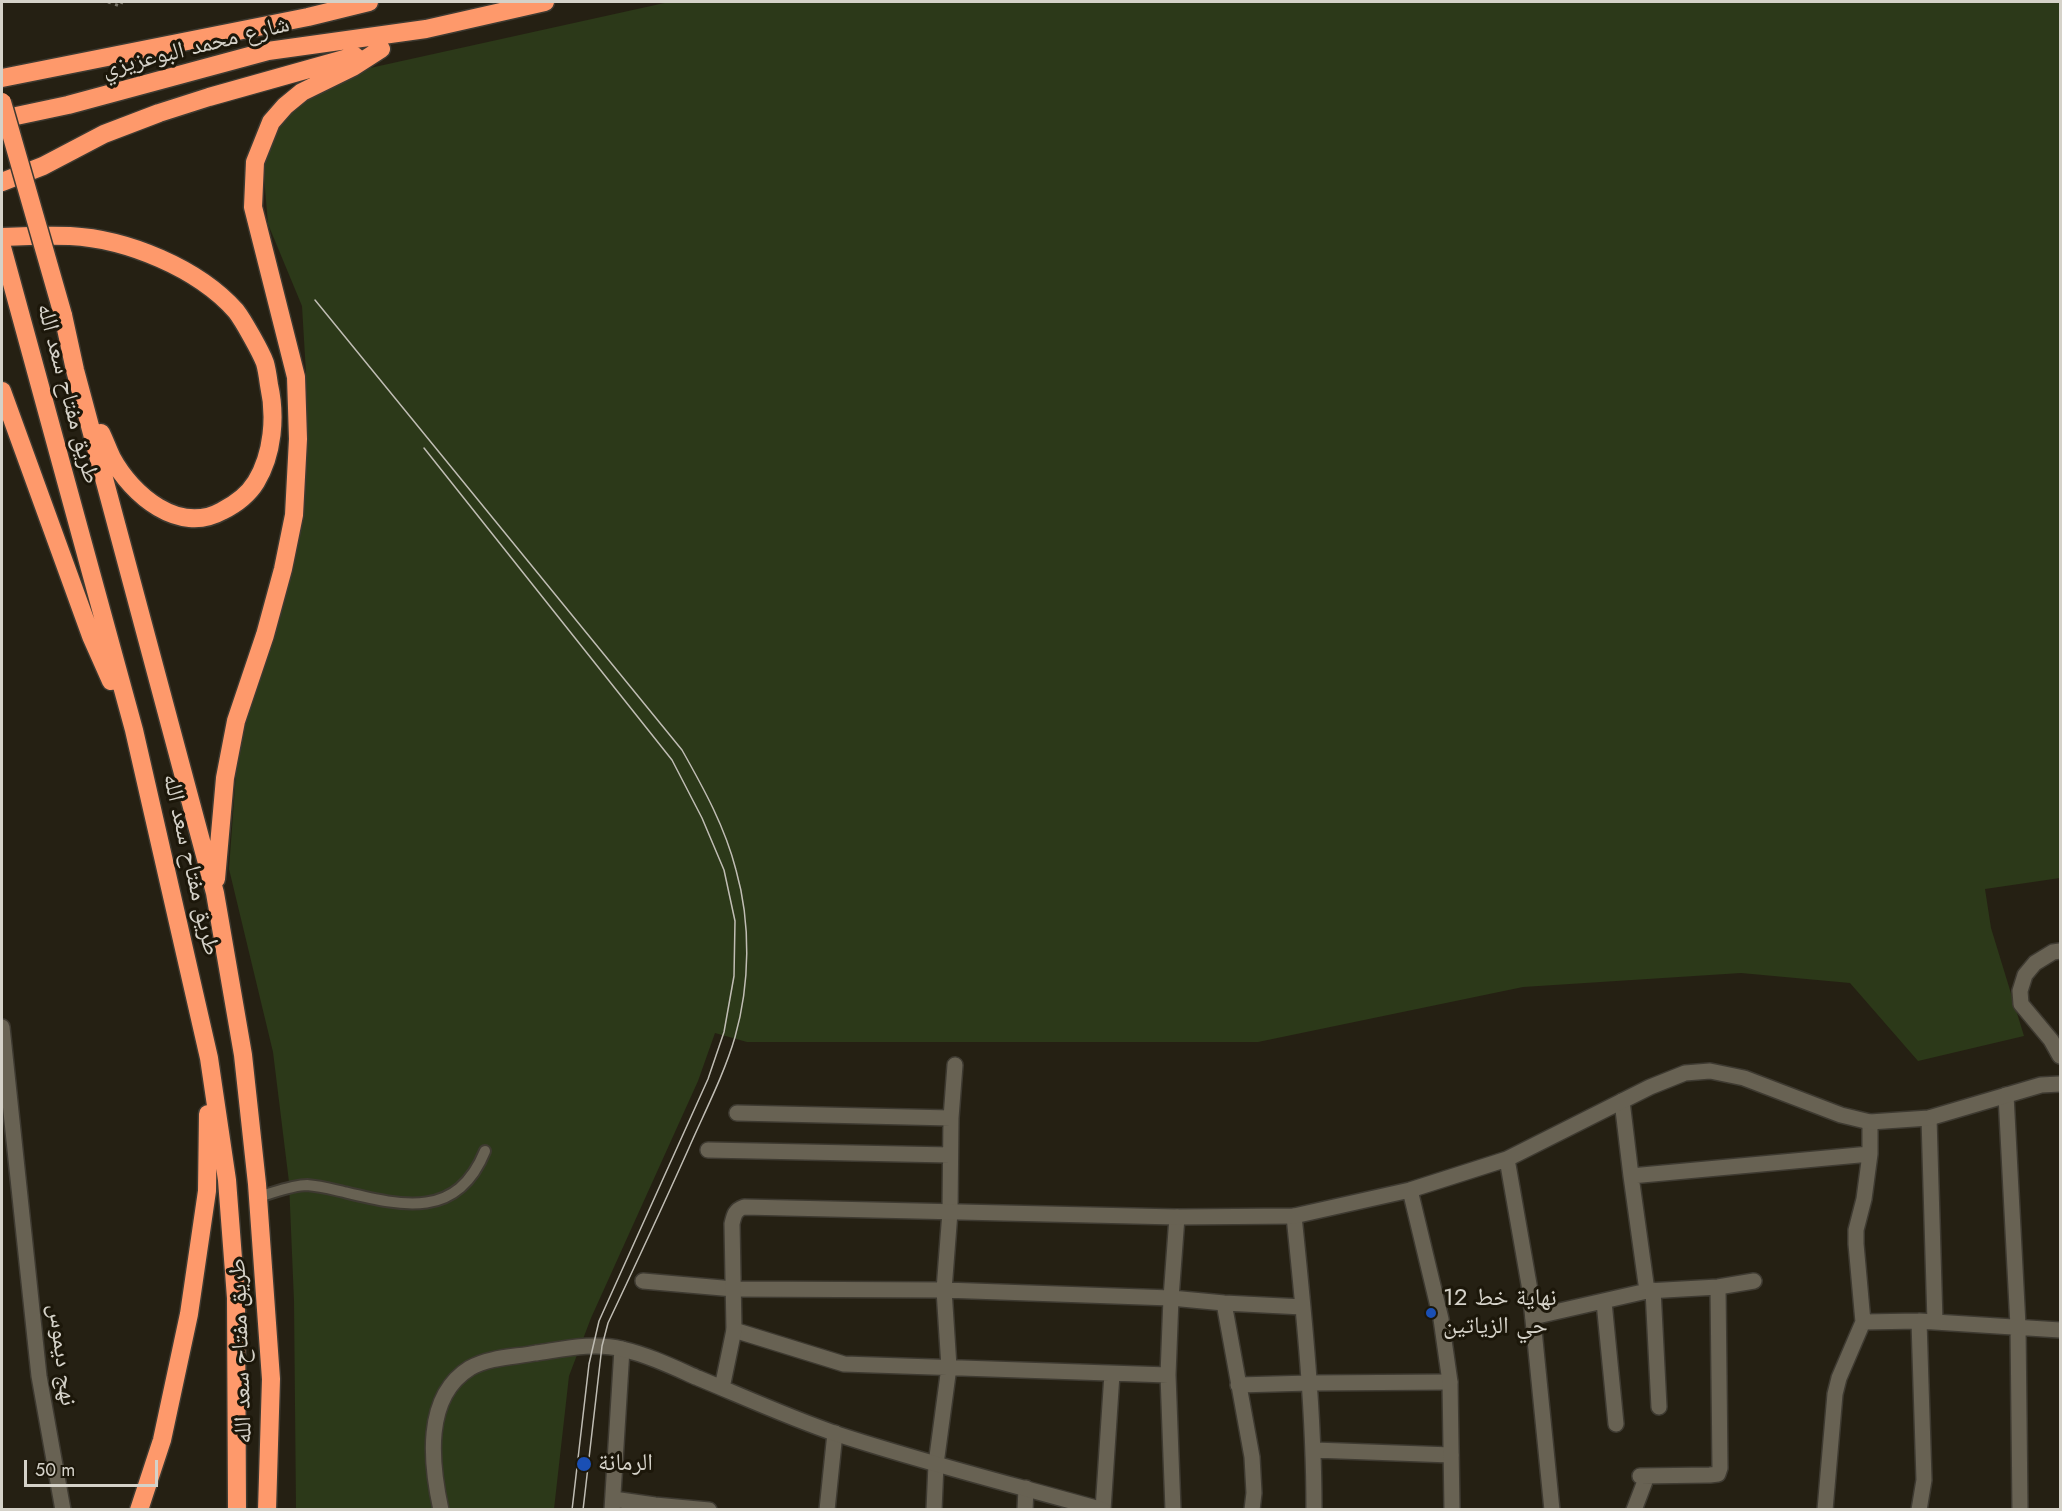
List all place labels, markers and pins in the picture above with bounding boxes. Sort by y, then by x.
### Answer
place label: نهاية خط 12 حي الزياتين [1443,1285,1557,1341]
marker: نهاية خط 12 حي الزياتين [1424,1306,1438,1320]
place label: الرمانة [598,1450,653,1478]
marker: الرمانة [575,1455,593,1473]

